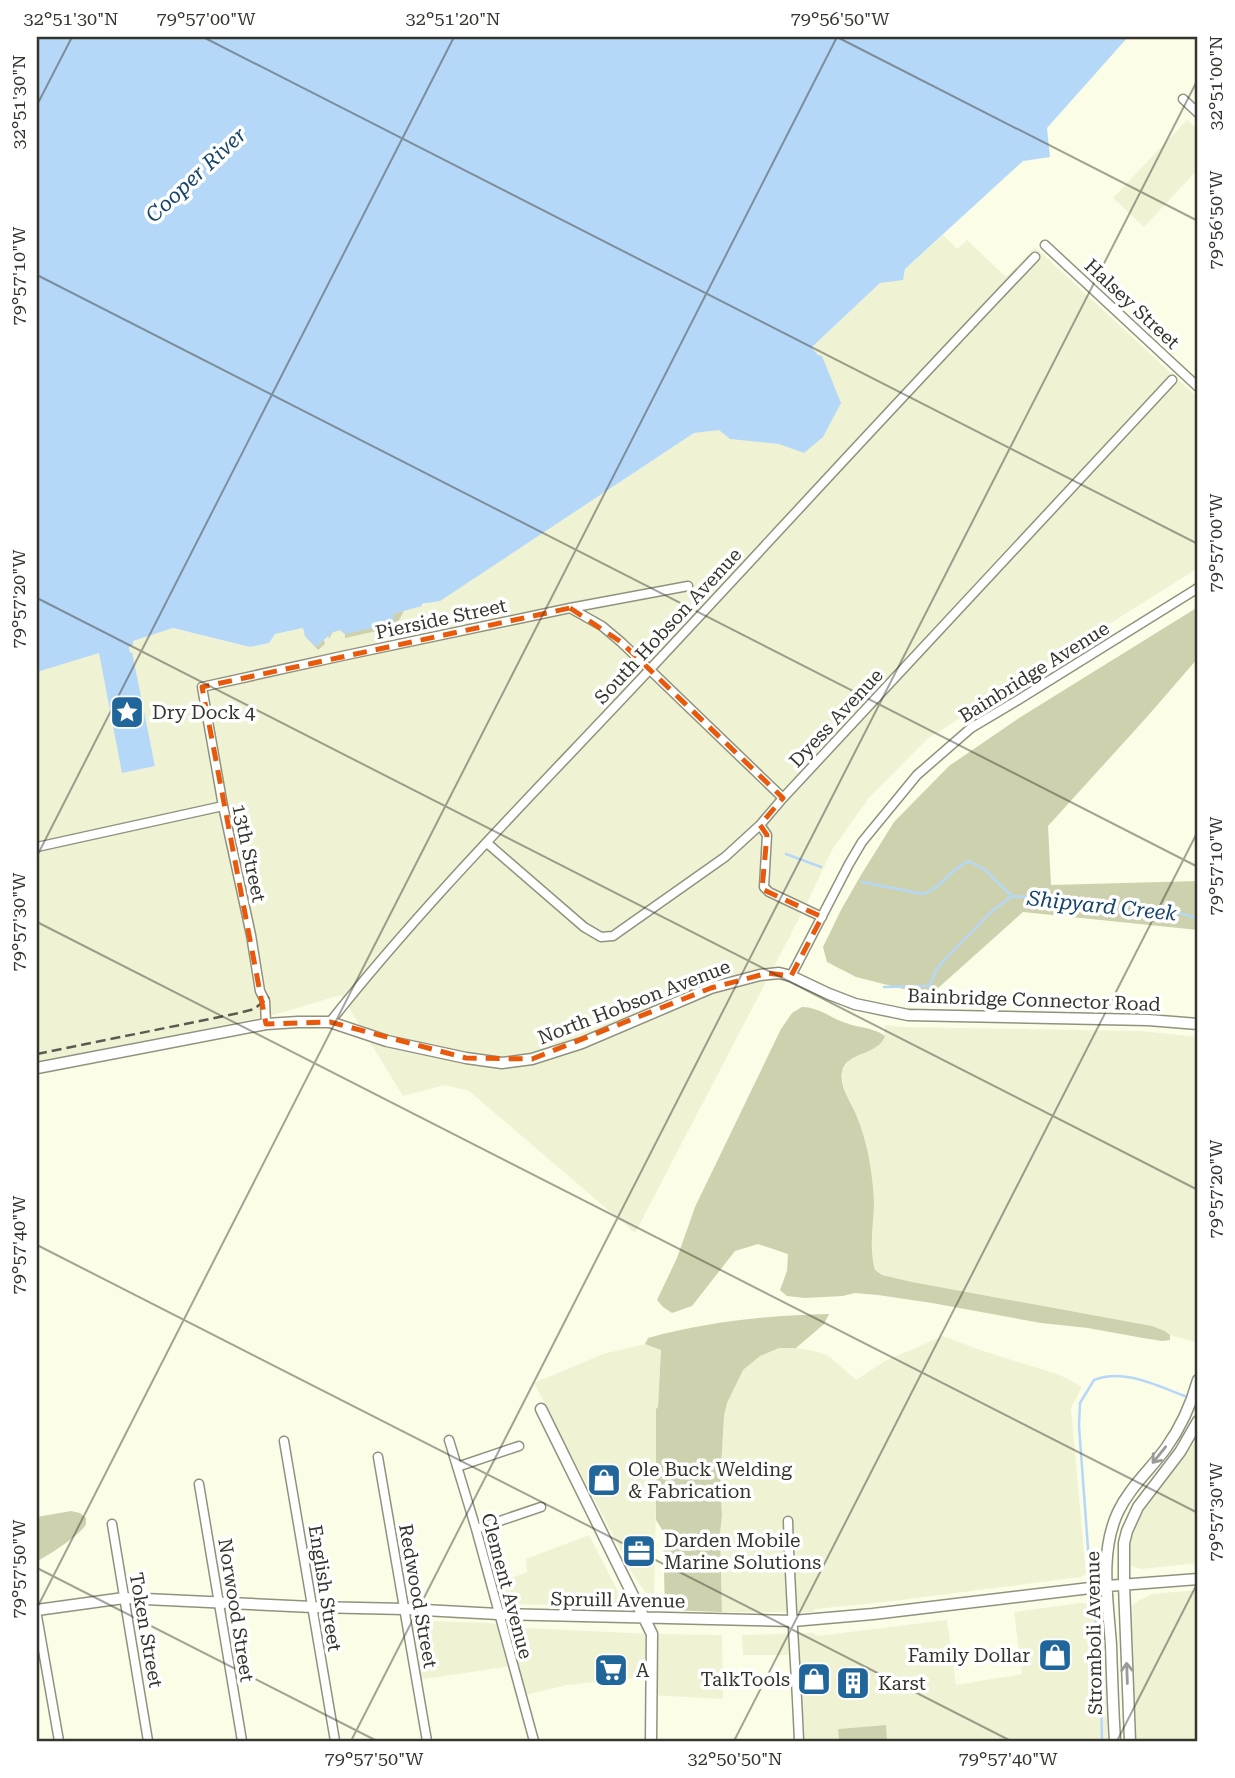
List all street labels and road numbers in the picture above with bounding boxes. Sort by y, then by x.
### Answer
street label: Halsey Street [1080,254,1184,354]
street label: South Hobson Avenue [590,543,746,709]
street label: Pierside Street [373,594,509,644]
street label: Bainbridge Avenue [955,616,1113,728]
street label: Dyess Avenue [784,664,888,772]
street label: 13th Street [227,802,271,904]
street label: North Hobson Avenue [535,955,733,1049]
street label: Bainbridge Connector Road [907,984,1161,1016]
street label: Clement Avenue [476,1511,538,1661]
street label: Redwood Street [394,1522,442,1670]
street label: English Street [304,1523,346,1653]
street label: Norwood Street [213,1537,259,1683]
street label: Stromboli Avenue [1081,1551,1107,1715]
street label: Token Street [125,1571,167,1689]
street label: Spruill Avenue [550,1587,686,1613]

